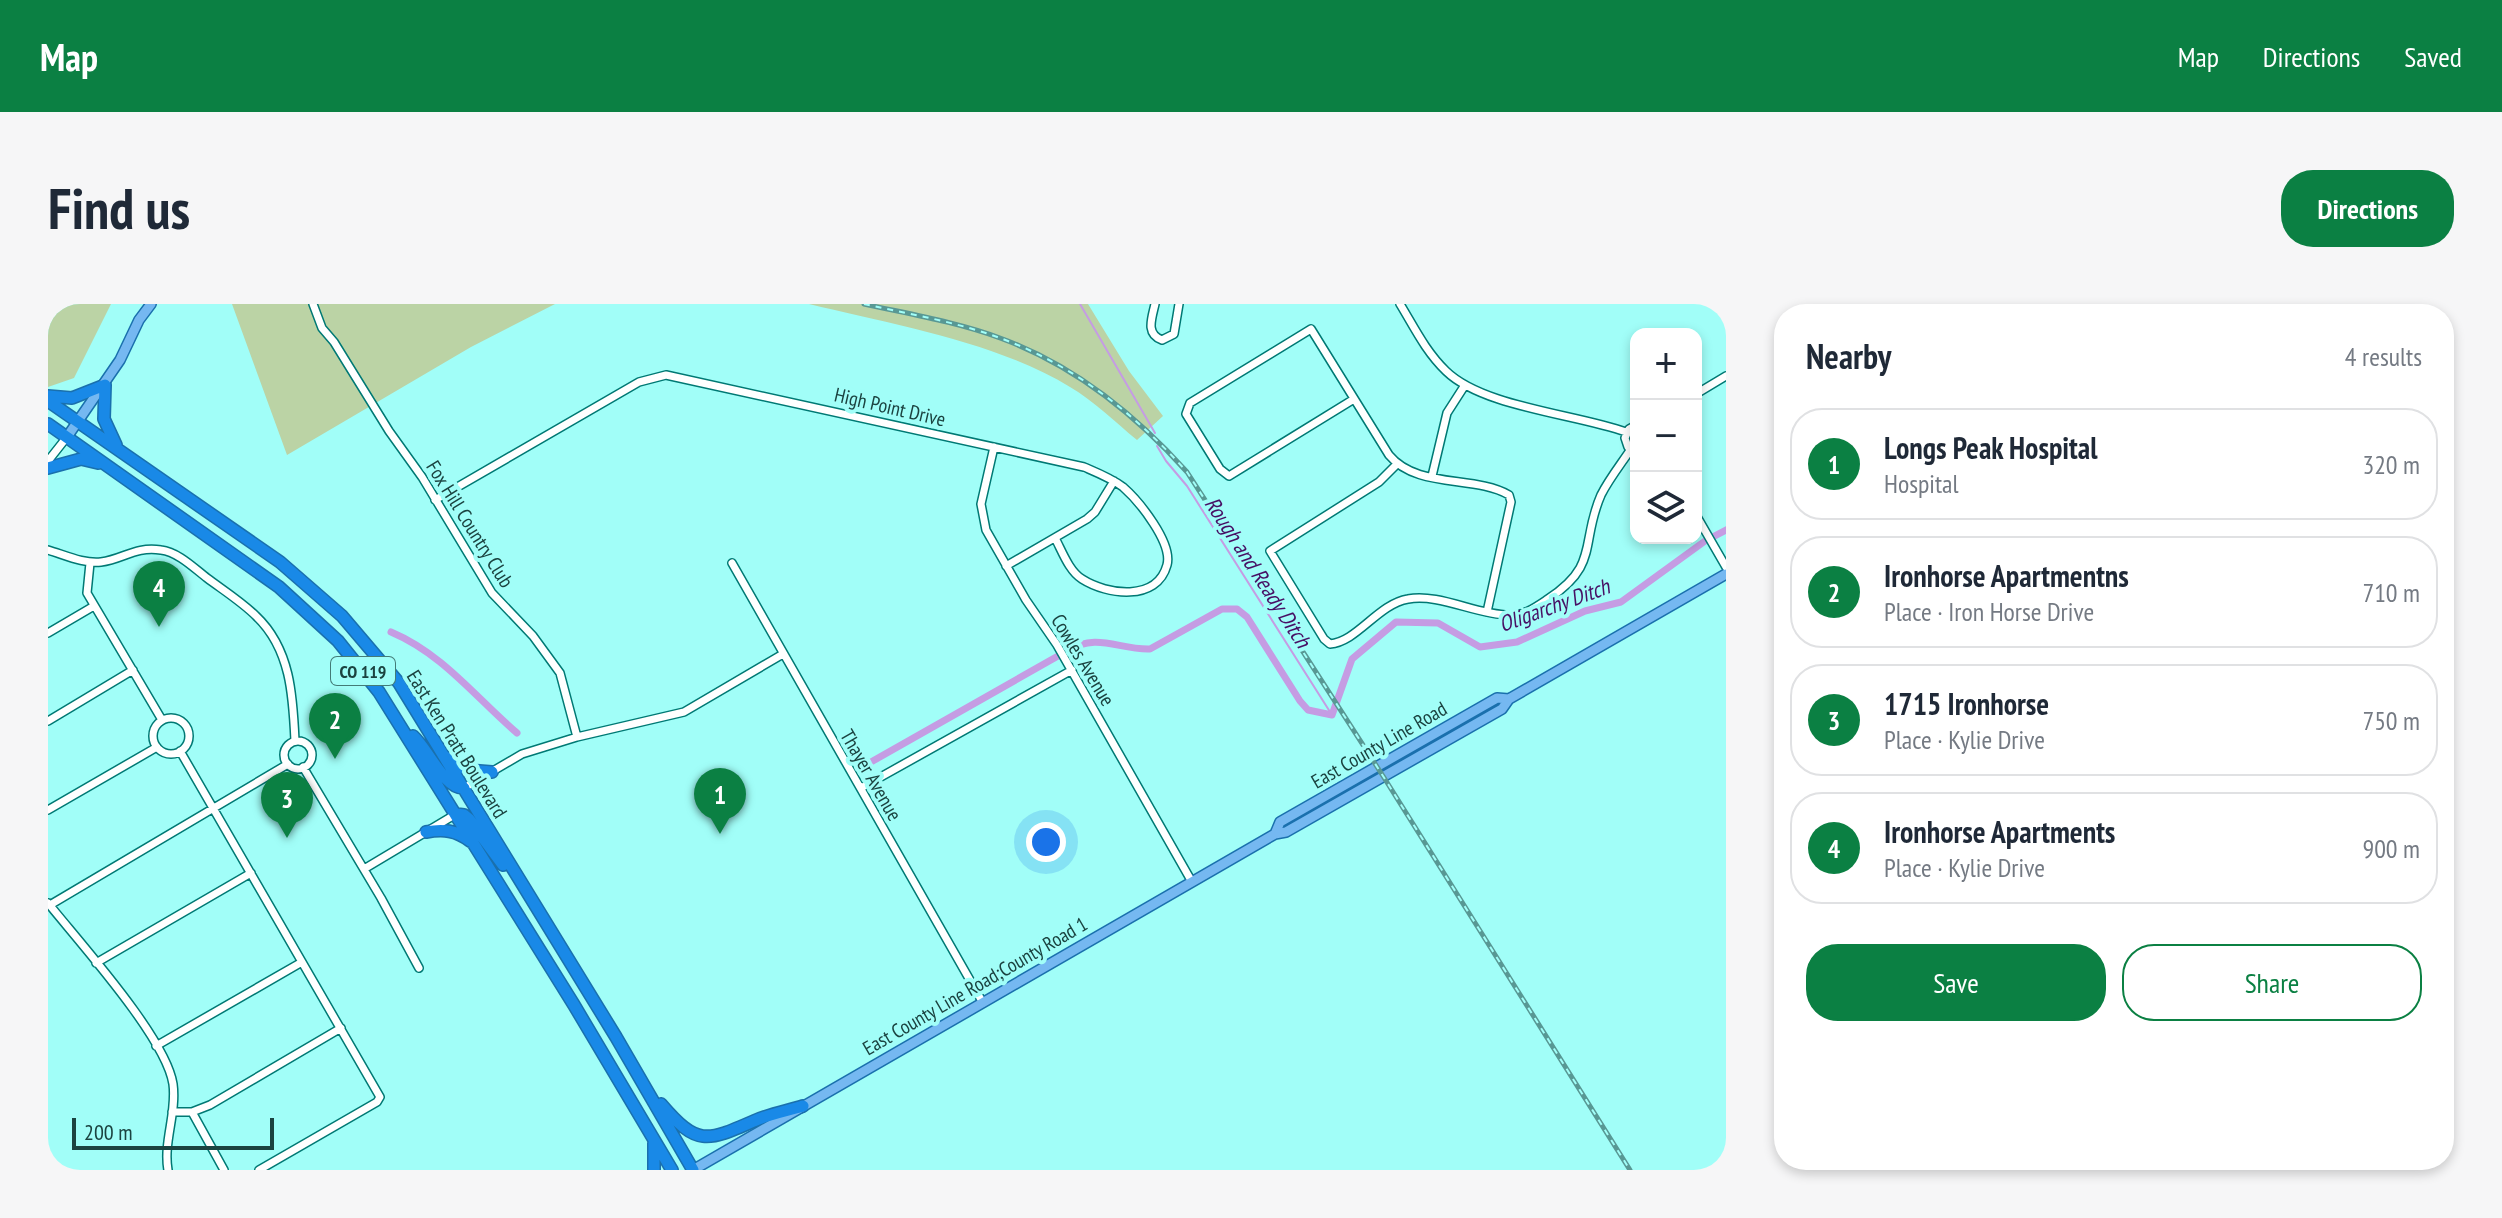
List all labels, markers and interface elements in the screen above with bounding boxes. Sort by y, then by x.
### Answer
text: Map [40,32,98,81]
text: Map [2178,38,2219,75]
text: Directions [2263,38,2360,75]
text: Saved [2404,38,2462,75]
button: Directions [2281,170,2454,247]
text: Find us [48,172,190,244]
map controls [1630,328,1702,544]
button: + [1630,328,1702,400]
text: Nearby [1806,334,1891,378]
text: 4 results [2345,340,2422,373]
street label: High Point Drive [832,382,948,432]
button: − [1630,400,1702,472]
text: Longs Peak Hospital [1884,428,2098,467]
text: 1 [1828,448,1840,481]
text: 320 m [2362,448,2420,481]
street label: Fox Hill Country Club [421,456,519,592]
text: Hospital [1884,467,1959,500]
button: layers [1630,472,1702,544]
water label: Rough and Ready Ditch [1199,491,1318,654]
text: Ironhorse Apartmentns [1884,556,2129,595]
pin: 4 [133,561,185,627]
water label: Oligarchy Ditch [1495,572,1614,638]
text: 2 [1828,576,1840,609]
text: 710 m [2362,576,2420,609]
text: Place · Iron Horse Drive [1884,595,2094,628]
street label: Cowles Avenue [1045,609,1121,711]
road number: CO 119 [331,657,395,685]
street label: East Ken Pratt Boulevard [401,665,513,823]
text: 1715 Ironhorse [1884,684,2049,723]
pin: 2 [309,693,361,759]
street label: East County Line Road [1307,696,1451,794]
text: 3 [1828,704,1840,737]
text: 750 m [2362,704,2420,737]
text: Place · Kylie Drive [1884,723,2045,756]
street label: Thayer Avenue [834,725,908,825]
pin: 1 [694,768,746,834]
pin: 3 [261,772,313,838]
text: Ironhorse Apartments [1884,812,2115,851]
your location [1026,822,1066,862]
text: 4 [1828,832,1840,865]
text: 900 m [2362,832,2420,865]
text: Place · Kylie Drive [1884,851,2045,884]
street label: East County Line Road;County Road 1 [858,911,1092,1061]
button: Save [1806,944,2106,1021]
button: Share [2122,944,2422,1021]
scale bar [72,1114,274,1150]
text: 200 m [84,1118,133,1146]

